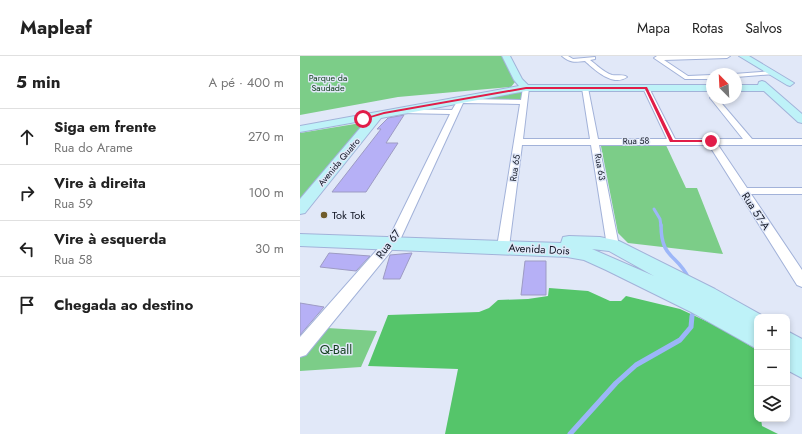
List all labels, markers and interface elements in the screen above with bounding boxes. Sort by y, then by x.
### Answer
text: Mapleaf [20,14,92,41]
text: Mapa [637,18,670,38]
text: Rotas [692,18,723,38]
text: Salvos [745,18,782,38]
north arrow [706,68,742,104]
text: 5 min [16,70,60,94]
park label: Parque da Saudade [309,71,347,94]
text: A pé · 400 m [208,73,284,92]
route start [354,110,372,128]
text: Siga em frente [54,116,156,138]
icon: ahead [16,126,38,148]
text: 270 m [248,127,284,146]
route end [702,132,720,150]
street label: Rua 58 [622,134,650,147]
street label: Avenida Quatro [315,135,363,189]
text: Rua do Arame [54,138,133,157]
street label: Rua 63 [592,153,609,181]
street label: Rua 65 [506,154,523,182]
text: Vire à direita [54,172,146,194]
icon: right [16,182,38,204]
text: 100 m [249,183,284,202]
street label: Rua 57-A [738,189,775,234]
text: Rua 59 [54,194,93,213]
place label: Tok Tok [332,207,365,223]
marker: Tok Tok [319,210,329,220]
street label: Rua 67 [372,226,404,262]
text: Vire à esquerda [54,228,166,250]
icon: left [16,238,38,260]
text: 30 m [255,239,284,258]
street label: Avenida Dois [508,239,571,259]
text: Rua 58 [54,250,93,269]
icon: arrive [16,294,38,316]
text: Chegada ao destino [54,294,193,316]
map controls [754,314,790,422]
button: + [754,314,790,350]
park label: Q-Ball [320,340,352,359]
button: − [754,350,790,386]
button: layers [754,386,790,422]

